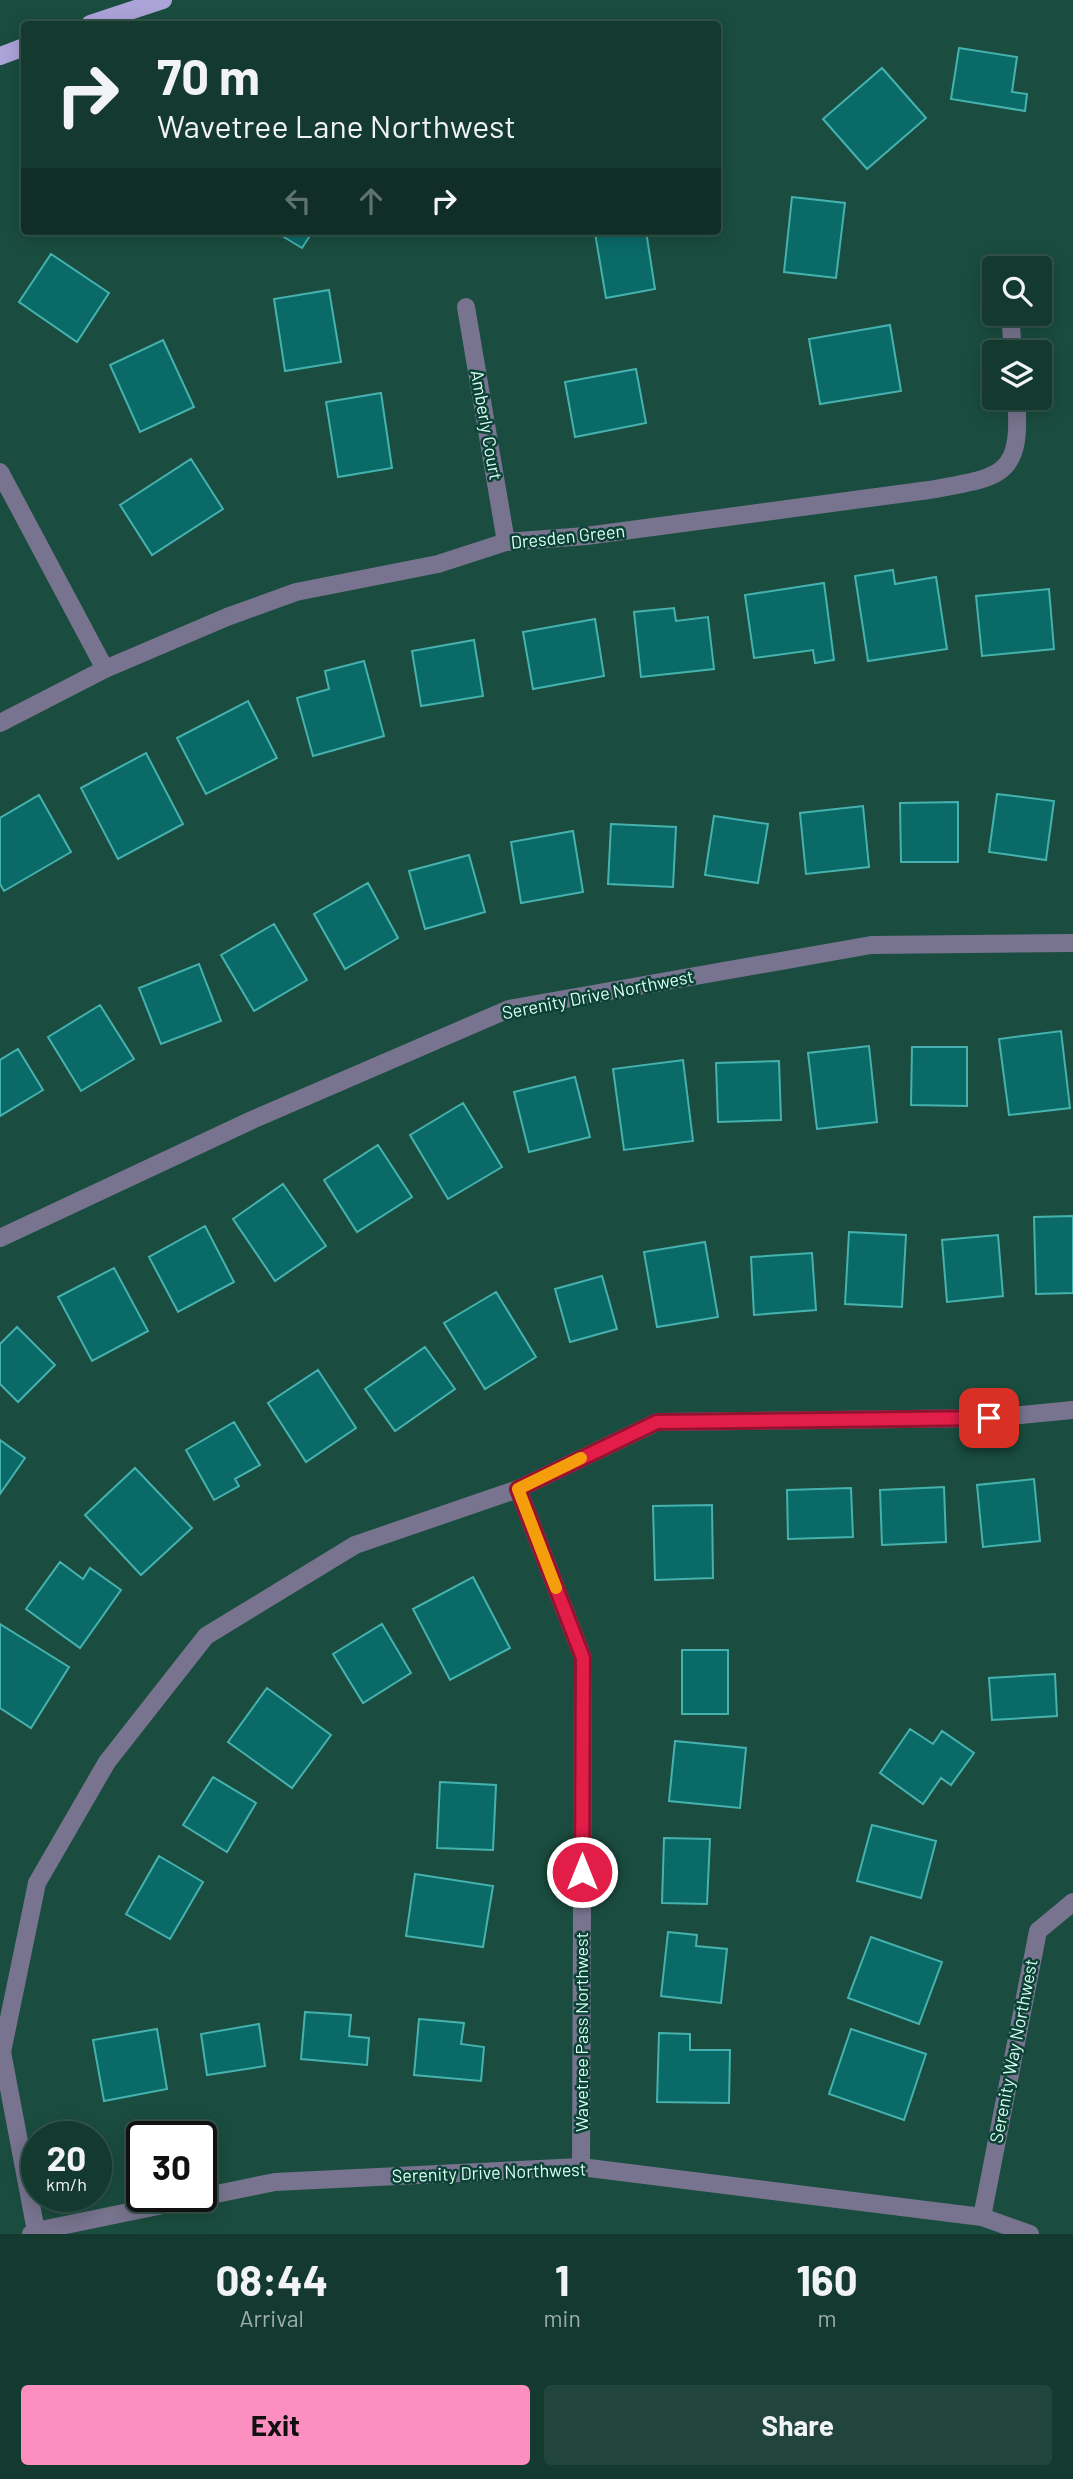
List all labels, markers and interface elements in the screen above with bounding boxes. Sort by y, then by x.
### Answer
text: 70 m [157,46,260,105]
icon: right [42,49,133,140]
text: Wavetree Lane Northwest [157,106,516,144]
icon: left [279,182,317,220]
icon: ahead [352,182,390,220]
icon: right [425,182,463,220]
map controls [982,256,1052,410]
button: search [982,256,1052,326]
button: layers [982,340,1052,410]
street label: Amberly Court [466,368,507,482]
street label: Dresden Green [510,519,626,553]
street label: Serenity Drive Northwest [500,965,696,1023]
pin [959,1388,1019,1448]
icon: arrive [970,1399,1008,1437]
position arrow [545,1835,619,1909]
street label: Wavetree Pass Northwest [570,1932,592,2132]
street label: Serenity Way Northwest [984,1957,1042,2145]
speed limit sign: 30 [126,2121,217,2212]
text: 20 [47,2136,86,2178]
street label: Serenity Drive Northwest [391,2158,587,2186]
text: km/h [46,2173,87,2195]
text: 08:44 [215,2254,328,2304]
text: 1 [555,2254,570,2304]
text: 160 [796,2254,858,2304]
text: Arrival [240,2304,304,2332]
text: min [544,2304,581,2332]
text: m [817,2304,836,2332]
button: Exit [21,2385,530,2465]
button: Share [544,2385,1052,2465]

